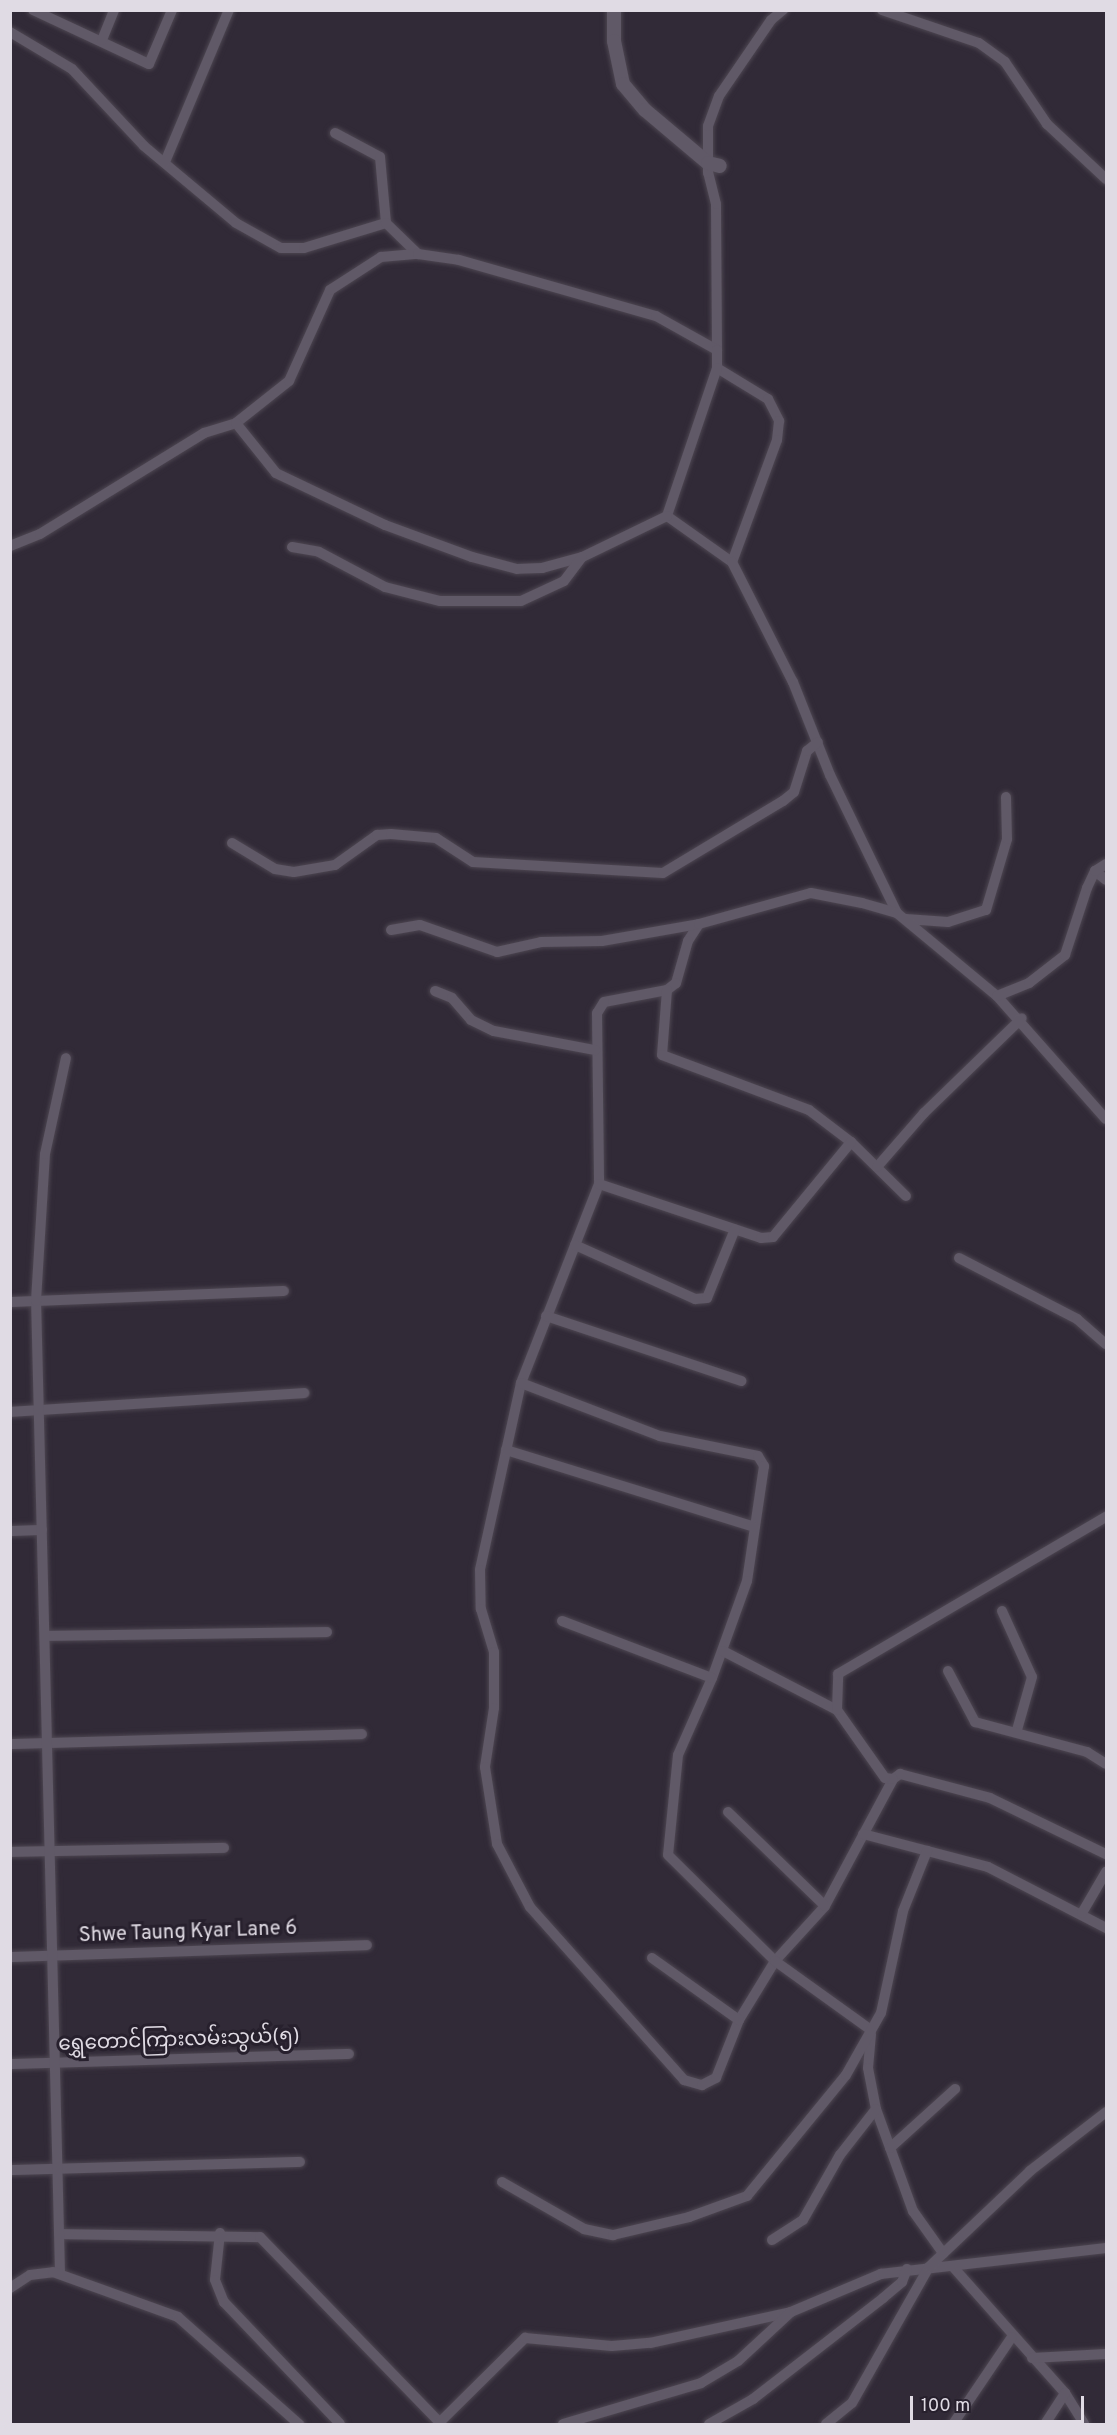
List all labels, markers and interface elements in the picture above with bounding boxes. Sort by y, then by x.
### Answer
street label: Shwe Taung Kyar Lane 6 [78,1917,298,1949]
street label: ရွှေတောင်ကြားလမ်းသွယ်(၅) [58,2025,300,2057]
scale bar [913,2384,1087,2422]
text: 100 m [921,2395,970,2418]

